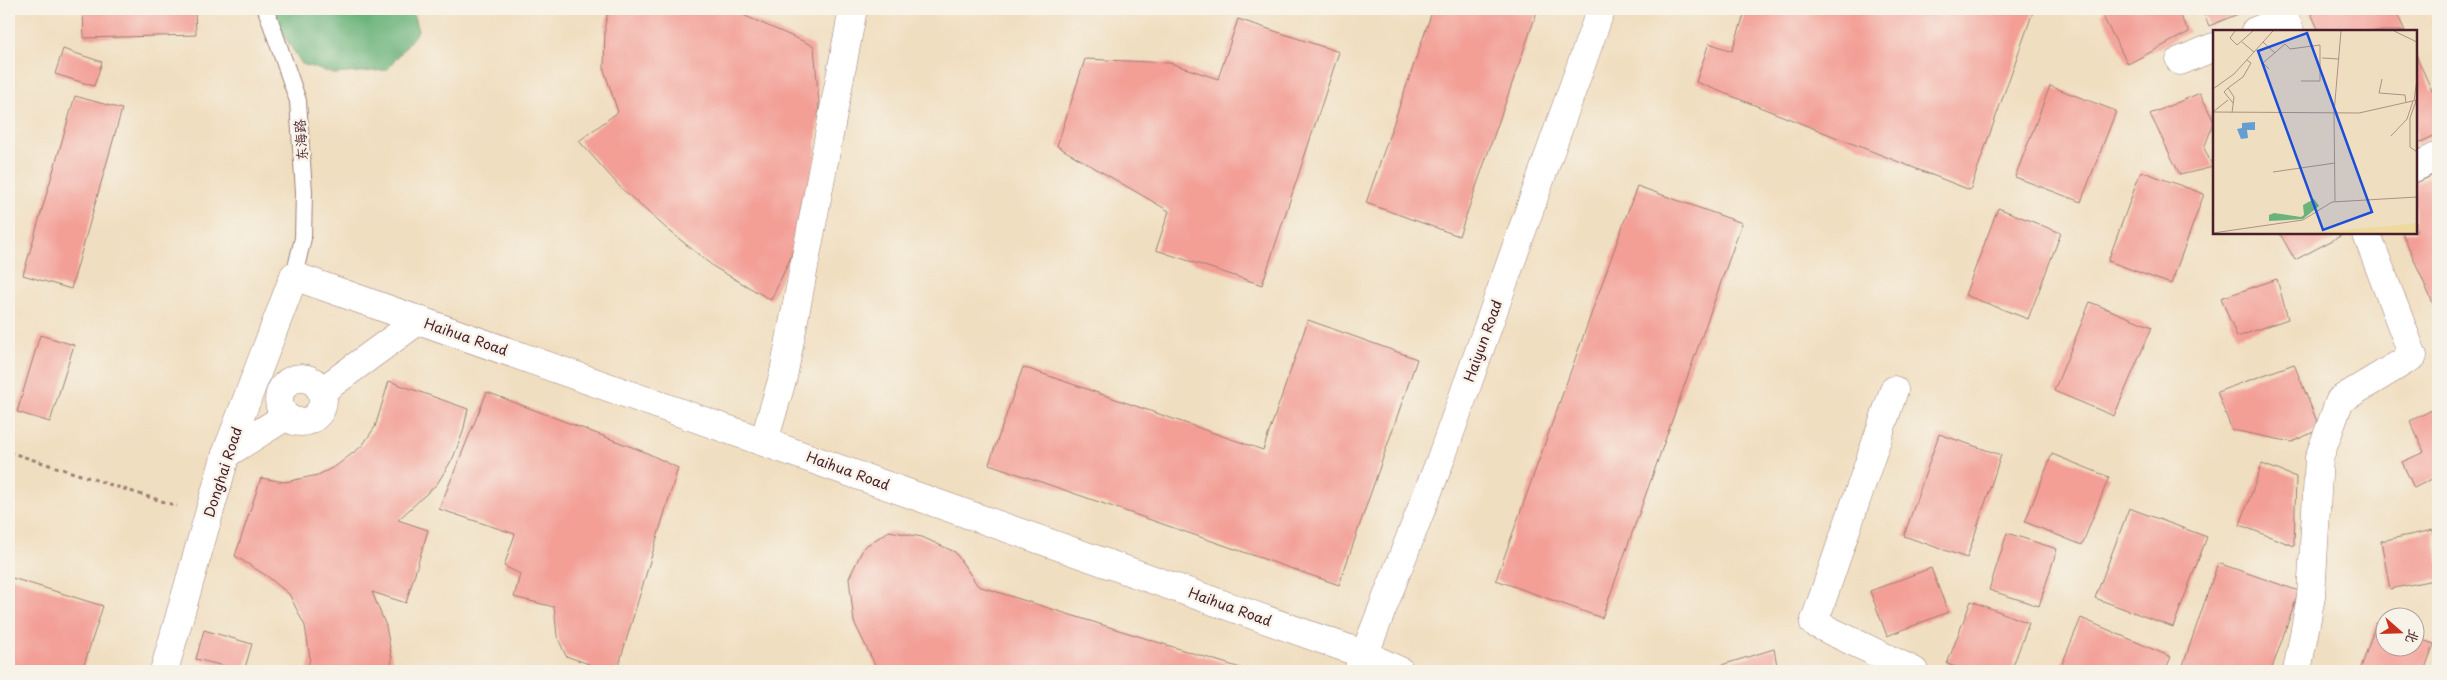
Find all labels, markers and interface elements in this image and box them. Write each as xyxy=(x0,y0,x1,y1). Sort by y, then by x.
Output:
inset map xyxy=(2213,30,2417,234)
street label: 东海路 xyxy=(289,118,312,162)
street label: Haiyun Road xyxy=(1458,297,1507,385)
street label: Haihua Road xyxy=(421,312,511,361)
street label: Donghai Road xyxy=(198,424,247,520)
street label: Haihua Road xyxy=(804,446,893,495)
street label: Haihua Road xyxy=(1186,582,1275,631)
north arrow xyxy=(2374,608,2424,658)
text: 北 xyxy=(2400,626,2425,647)

